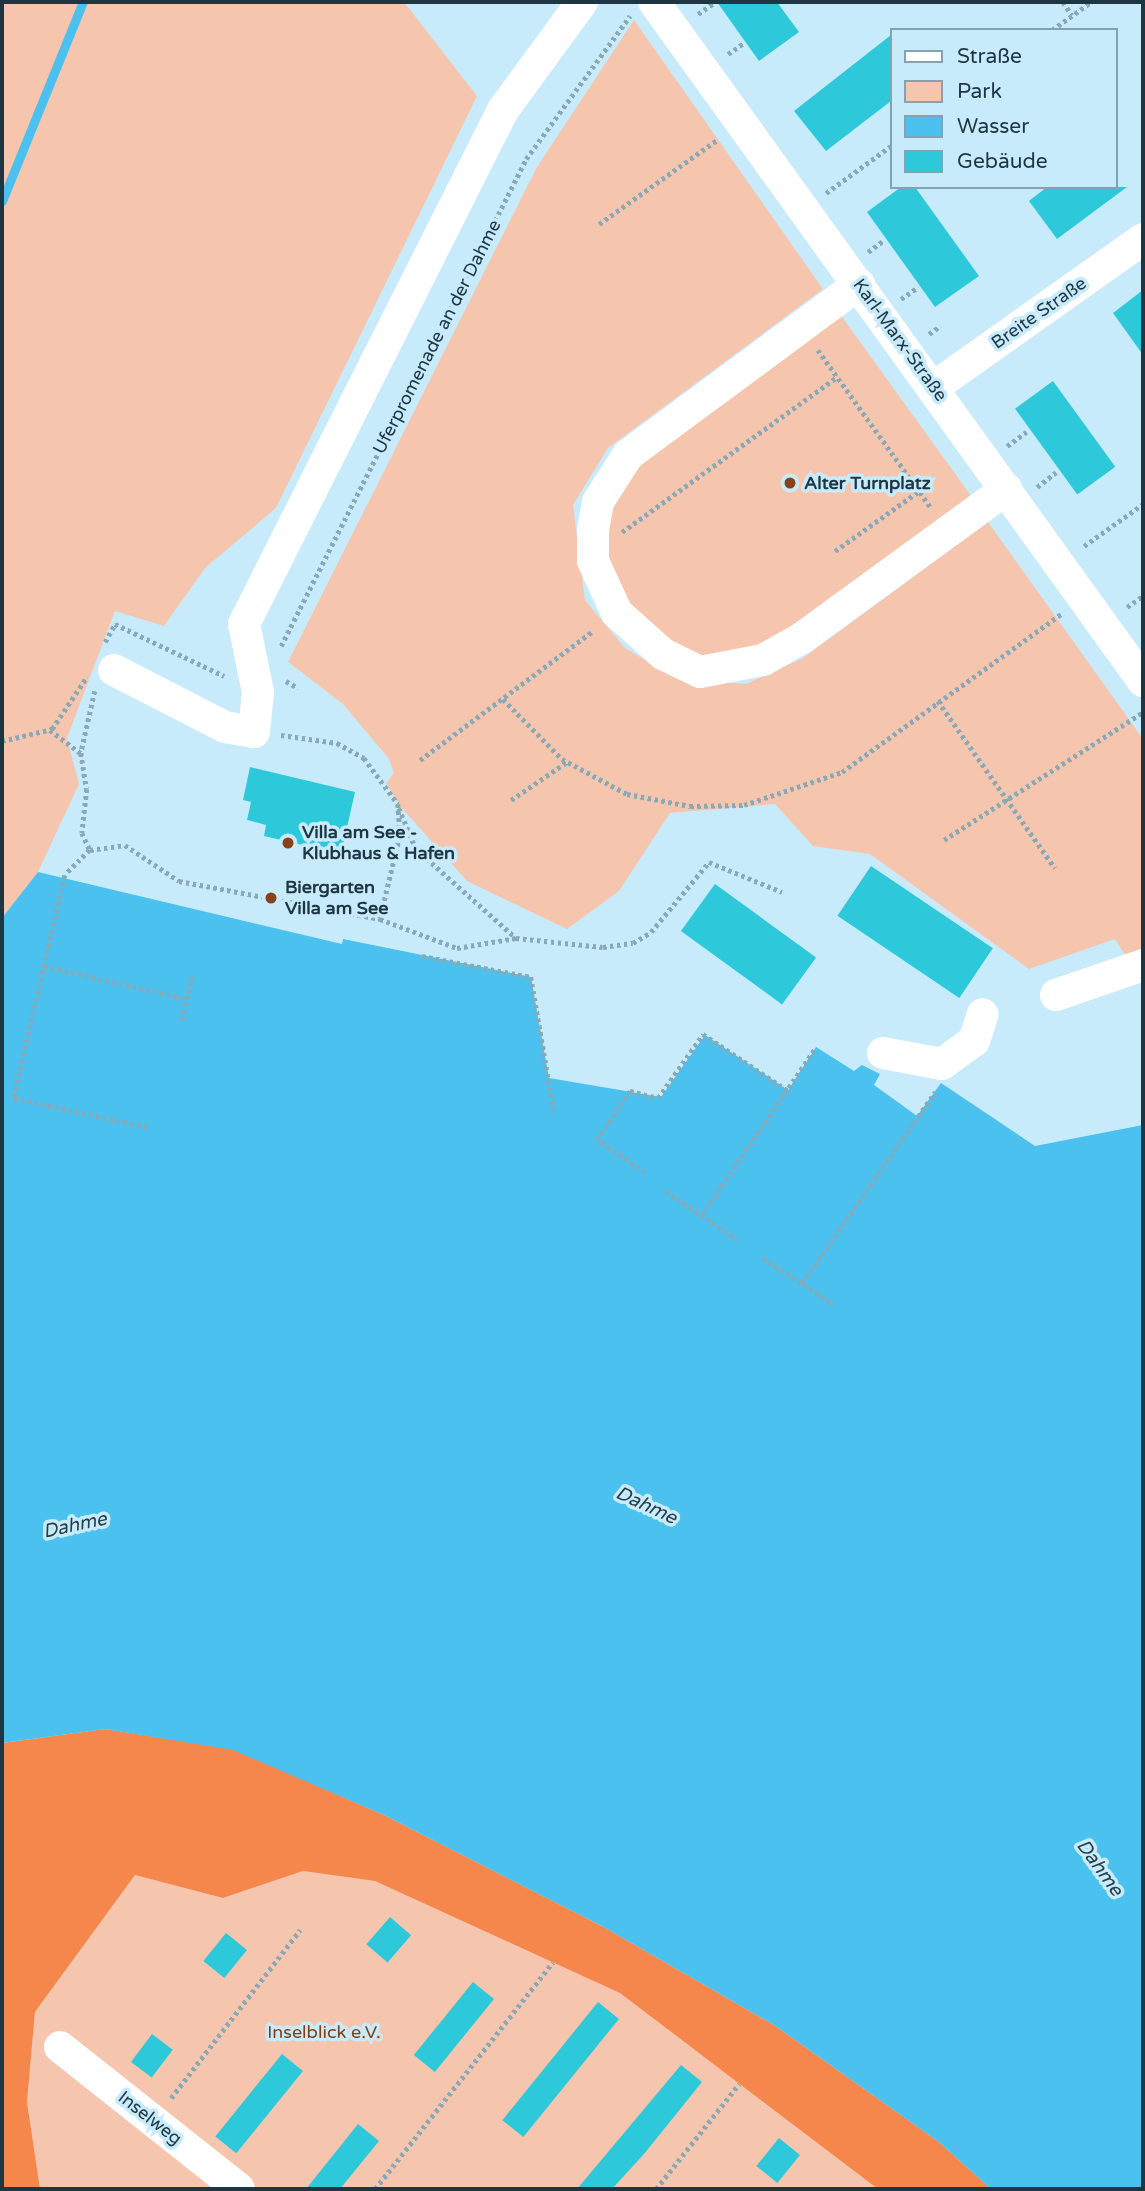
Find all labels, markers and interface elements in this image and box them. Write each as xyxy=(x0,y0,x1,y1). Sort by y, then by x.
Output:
legend xyxy=(890,28,1117,189)
text: Straße xyxy=(957,44,1022,69)
text: Park xyxy=(957,79,1002,104)
text: Wasser xyxy=(957,114,1029,139)
text: Gebäude xyxy=(957,149,1048,174)
street label: Uferpromenade an der Dahme xyxy=(368,216,506,458)
street label: Breite Straße xyxy=(987,272,1091,354)
street label: Karl-Marx-Straße xyxy=(848,274,952,406)
place label: Alter Turnplatz xyxy=(804,472,931,494)
marker: Alter Turnplatz xyxy=(782,475,798,491)
place label: Villa am See - Klubhaus & Hafen xyxy=(302,822,455,864)
marker: Villa am See - Klubhaus & Hafen xyxy=(280,835,296,851)
place label: Biergarten Villa am See xyxy=(285,877,388,920)
marker: Biergarten Villa am See xyxy=(263,890,279,906)
water label: Dahme xyxy=(612,1482,680,1530)
water label: Dahme xyxy=(41,1508,109,1544)
water label: Dahme xyxy=(1071,1835,1127,1901)
park label: Inselblick e.V. xyxy=(267,2021,381,2043)
street label: Inselweg xyxy=(114,2086,186,2150)

